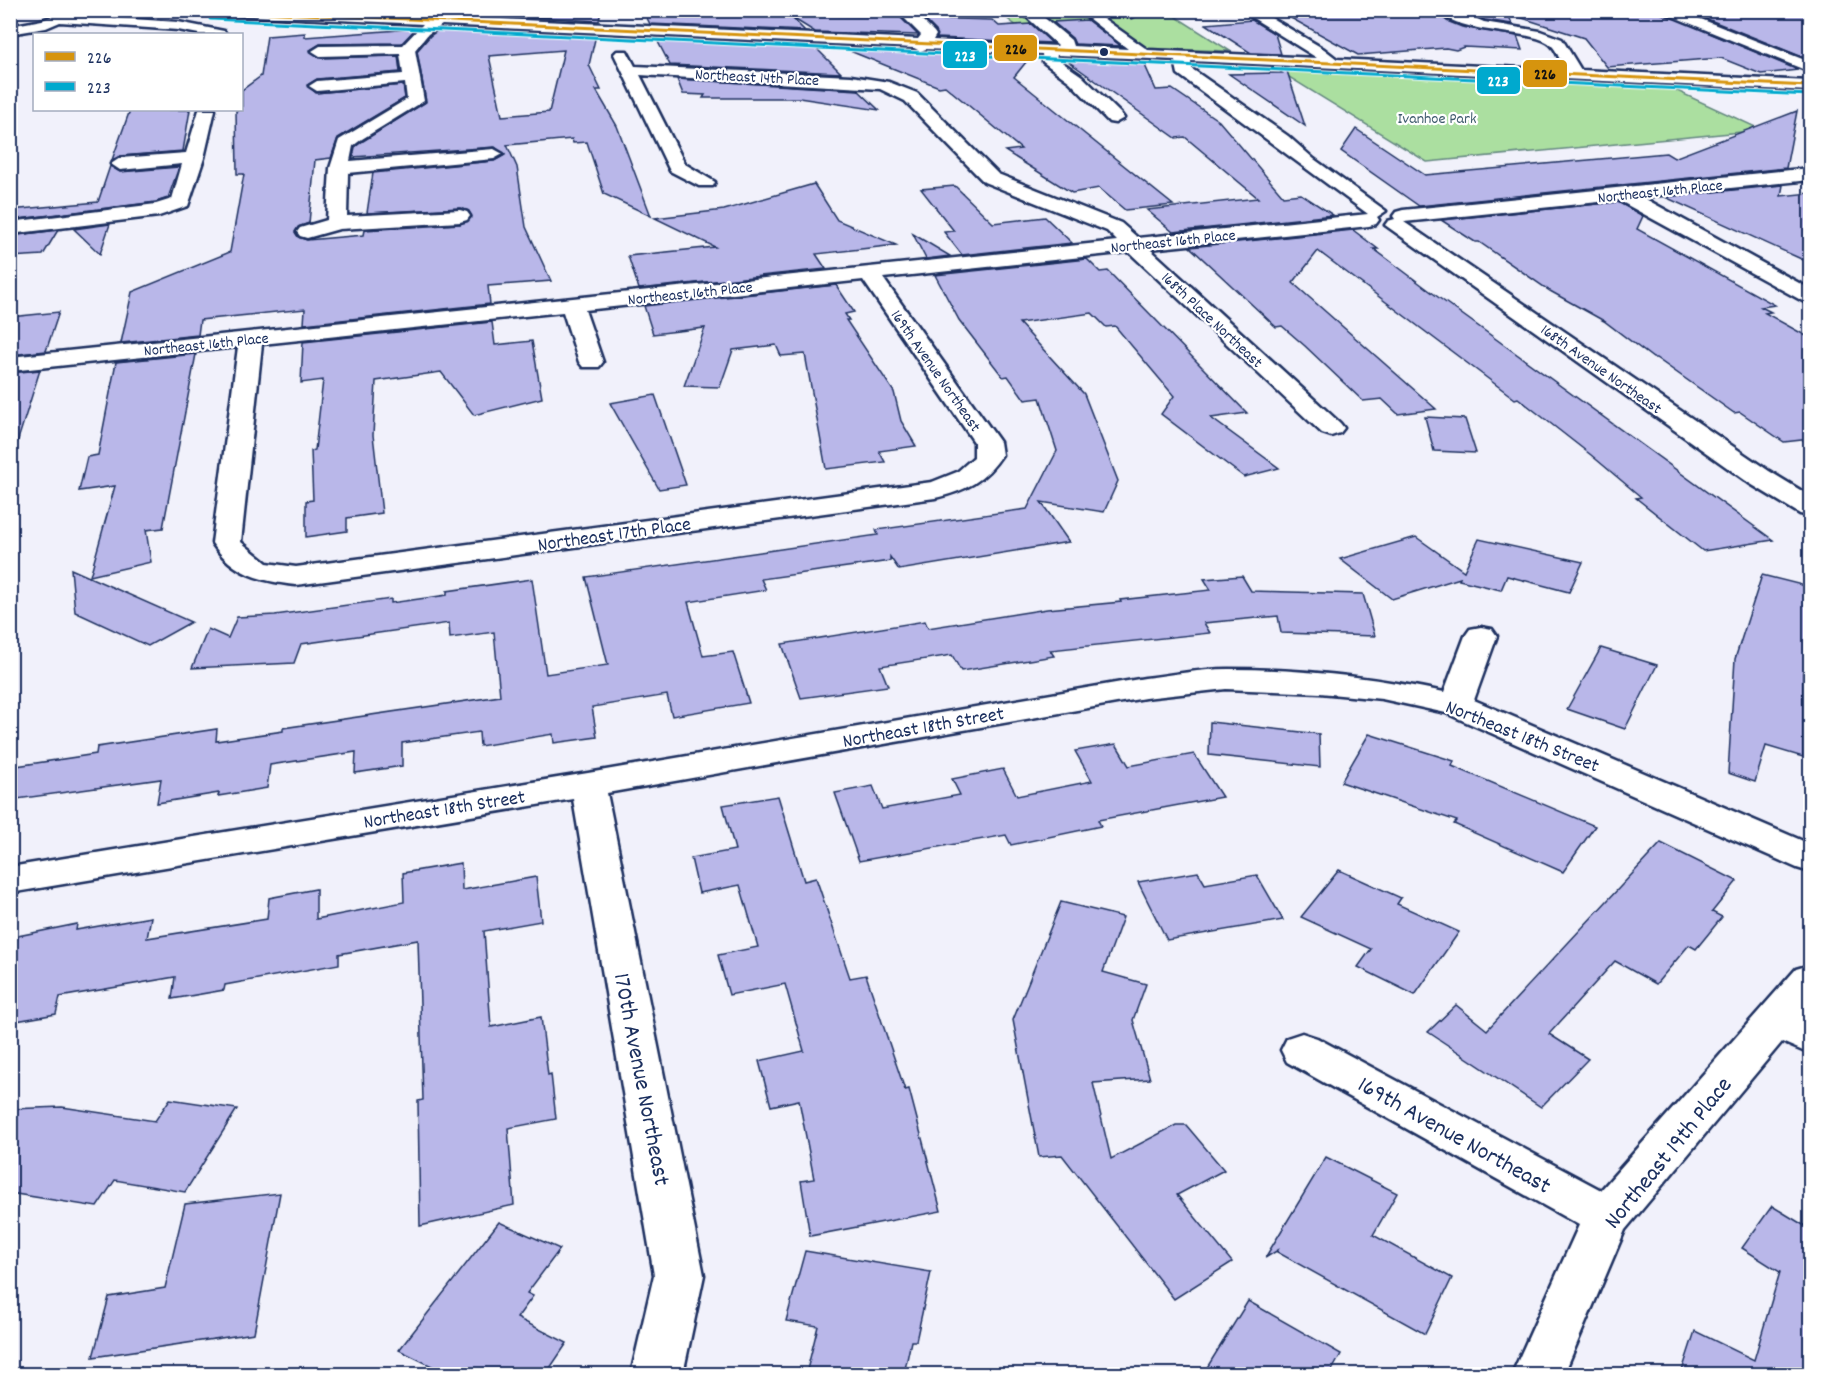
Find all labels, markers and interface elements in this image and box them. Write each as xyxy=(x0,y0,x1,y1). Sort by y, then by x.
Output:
legend xyxy=(33,33,243,111)
line badge: 226 xyxy=(993,34,1038,62)
text: 226 xyxy=(1005,39,1027,62)
line badge: 223 xyxy=(942,40,988,69)
text: 223 xyxy=(954,46,976,69)
unlabelled marker xyxy=(1098,46,1110,58)
text: 226 xyxy=(87,47,112,72)
line badge: 226 xyxy=(1522,59,1568,88)
street label: Northeast 14th Place xyxy=(694,64,819,93)
text: 226 xyxy=(1534,64,1556,87)
line badge: 223 xyxy=(1476,66,1521,95)
text: 223 xyxy=(1487,71,1509,94)
text: 223 xyxy=(87,77,111,102)
park label: Ivanhoe Park xyxy=(1398,108,1476,131)
street label: Northeast 16th Place xyxy=(1597,174,1724,210)
street label: Northeast 16th Place xyxy=(1110,224,1237,260)
street label: 168th Place Northeast xyxy=(1155,267,1267,374)
street label: Northeast 16th Place xyxy=(627,276,754,312)
street label: 169th Avenue Northeast xyxy=(884,306,986,437)
street label: 168th Avenue Northeast xyxy=(1535,319,1666,421)
street label: Northeast 16th Place xyxy=(143,327,270,363)
street label: Northeast 17th Place xyxy=(536,511,693,561)
street label: Northeast 18th Street xyxy=(1441,694,1603,781)
street label: Northeast 18th Street xyxy=(841,701,1006,757)
street label: Northeast 18th Street xyxy=(362,784,527,838)
street label: 170th Avenue Northeast xyxy=(603,970,677,1189)
street label: 169th Avenue Northeast xyxy=(1351,1069,1557,1204)
street label: Northeast 19th Place xyxy=(1597,1070,1741,1237)

